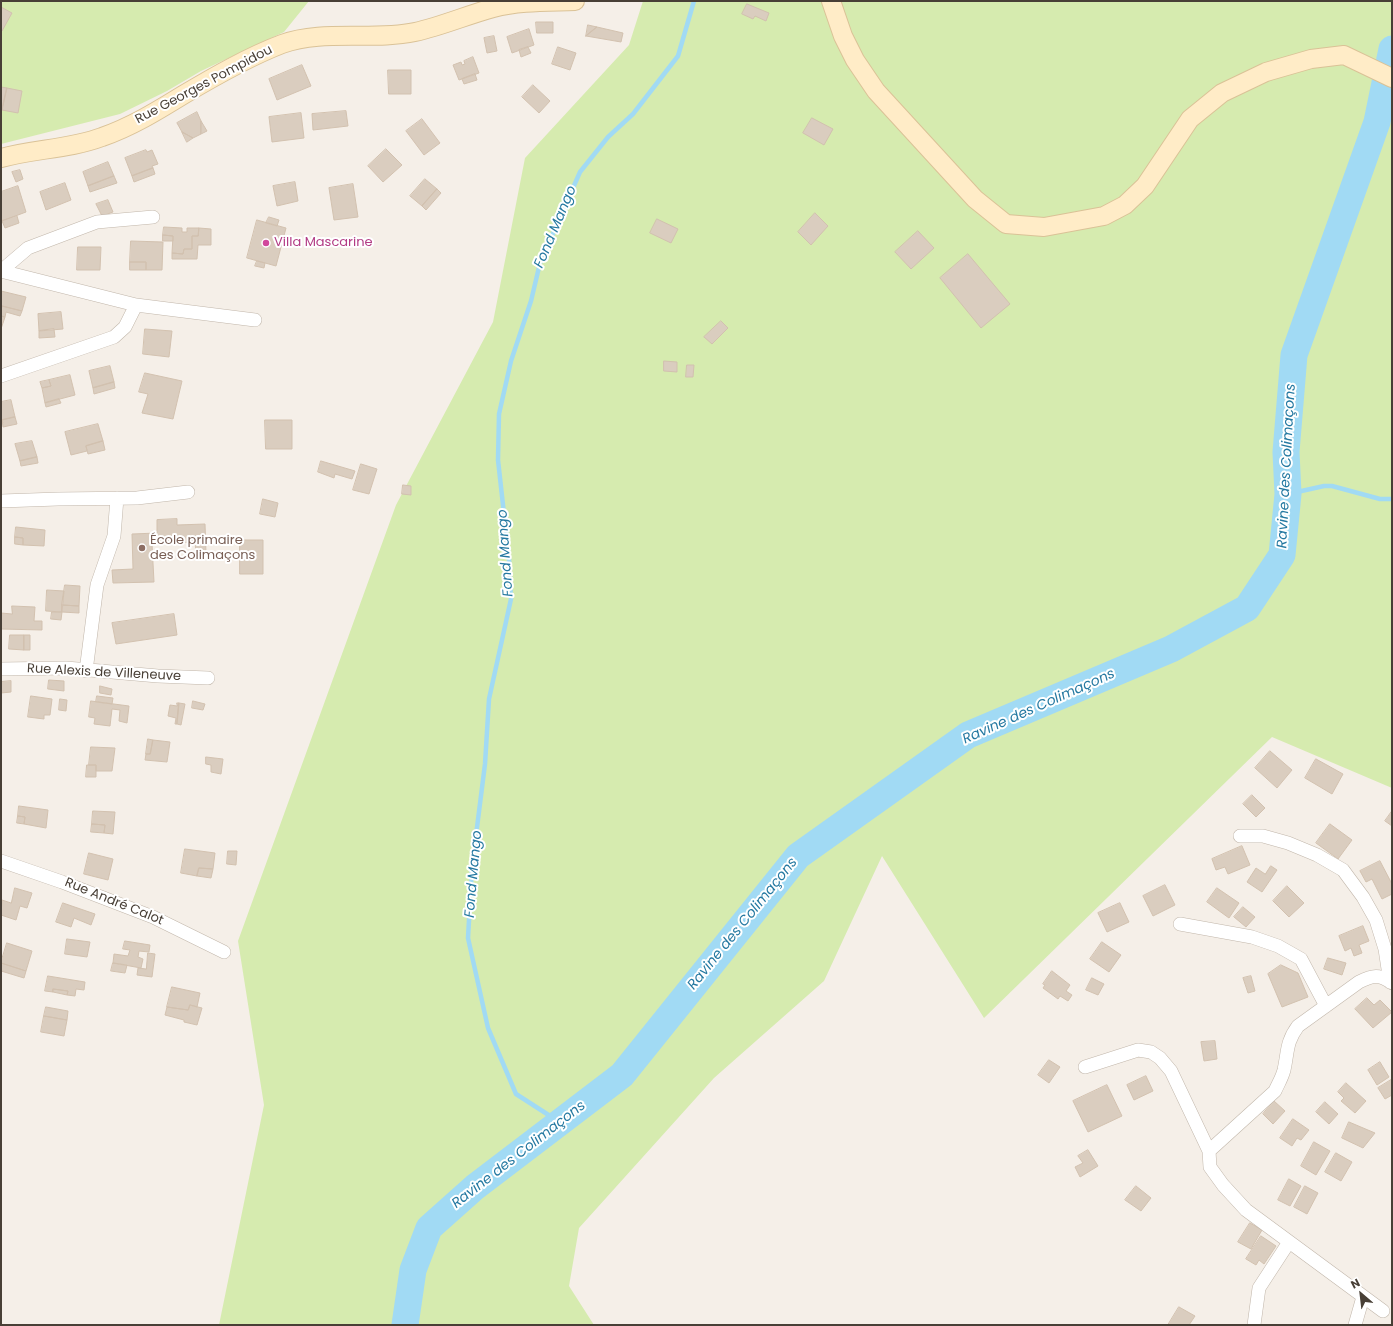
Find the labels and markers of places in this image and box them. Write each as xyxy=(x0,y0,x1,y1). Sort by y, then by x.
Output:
place label: Villa Mascarine xyxy=(274,235,373,251)
marker: Villa Mascarine xyxy=(261,238,271,248)
place label: École primaire des Colimaçons xyxy=(150,533,255,564)
marker: École primaire des Colimaçons xyxy=(137,543,147,553)

